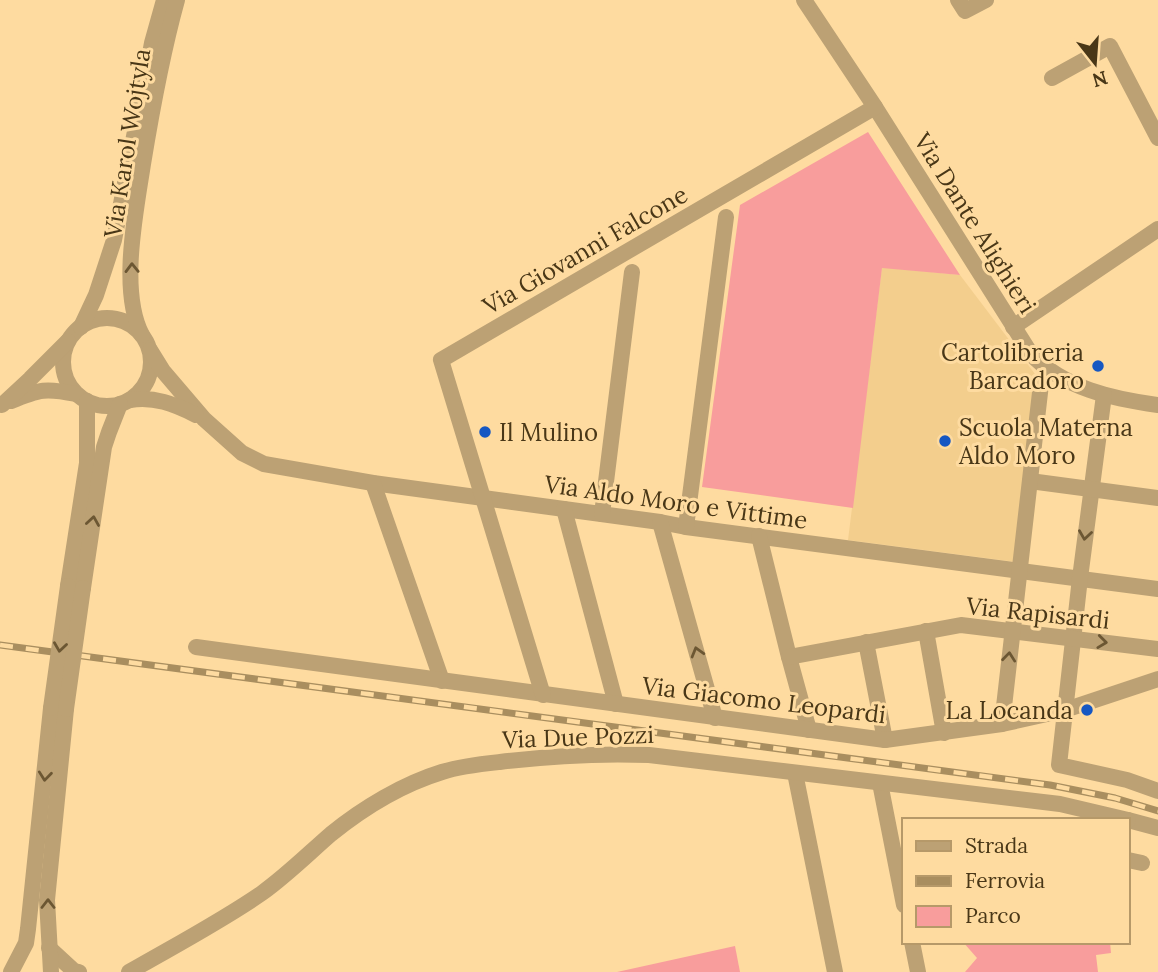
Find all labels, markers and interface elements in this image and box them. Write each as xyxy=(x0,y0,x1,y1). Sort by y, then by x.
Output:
north arrow xyxy=(1060,28,1130,98)
street label: Via Karol Wojtyla xyxy=(97,46,157,241)
text: N xyxy=(1089,66,1111,93)
street label: Via Dante Alighieri xyxy=(906,126,1043,319)
street label: Via Giovanni Falcone xyxy=(476,179,693,322)
one-way arrow xyxy=(124,262,139,273)
place label: Cartolibreria Barcadoro xyxy=(941,337,1084,396)
marker: Cartolibreria Barcadoro xyxy=(1090,358,1106,374)
place label: Scuola Materna Aldo Moro xyxy=(958,412,1133,471)
place label: Il Mulino xyxy=(499,417,598,448)
marker: Il Mulino xyxy=(477,424,493,440)
marker: Scuola Materna Aldo Moro xyxy=(937,433,953,449)
street label: Via Aldo Moro e Vittime xyxy=(542,468,810,536)
one-way arrow xyxy=(85,515,100,527)
one-way arrow xyxy=(1078,529,1093,541)
street label: Via Rapisardi xyxy=(964,590,1111,636)
one-way arrow xyxy=(1096,635,1108,650)
one-way arrow xyxy=(52,641,67,653)
one-way arrow xyxy=(690,646,705,658)
one-way arrow xyxy=(1002,651,1017,662)
street label: Via Giacomo Leopardi xyxy=(639,670,888,730)
place label: La Locanda xyxy=(946,695,1073,726)
marker: La Locanda xyxy=(1079,702,1095,718)
street label: Via Due Pozzi xyxy=(501,719,654,755)
one-way arrow xyxy=(37,770,52,781)
legend xyxy=(902,818,1130,944)
text: Strada xyxy=(965,832,1028,859)
text: Ferrovia xyxy=(965,867,1045,894)
one-way arrow xyxy=(40,898,56,909)
text: Parco xyxy=(965,902,1021,929)

